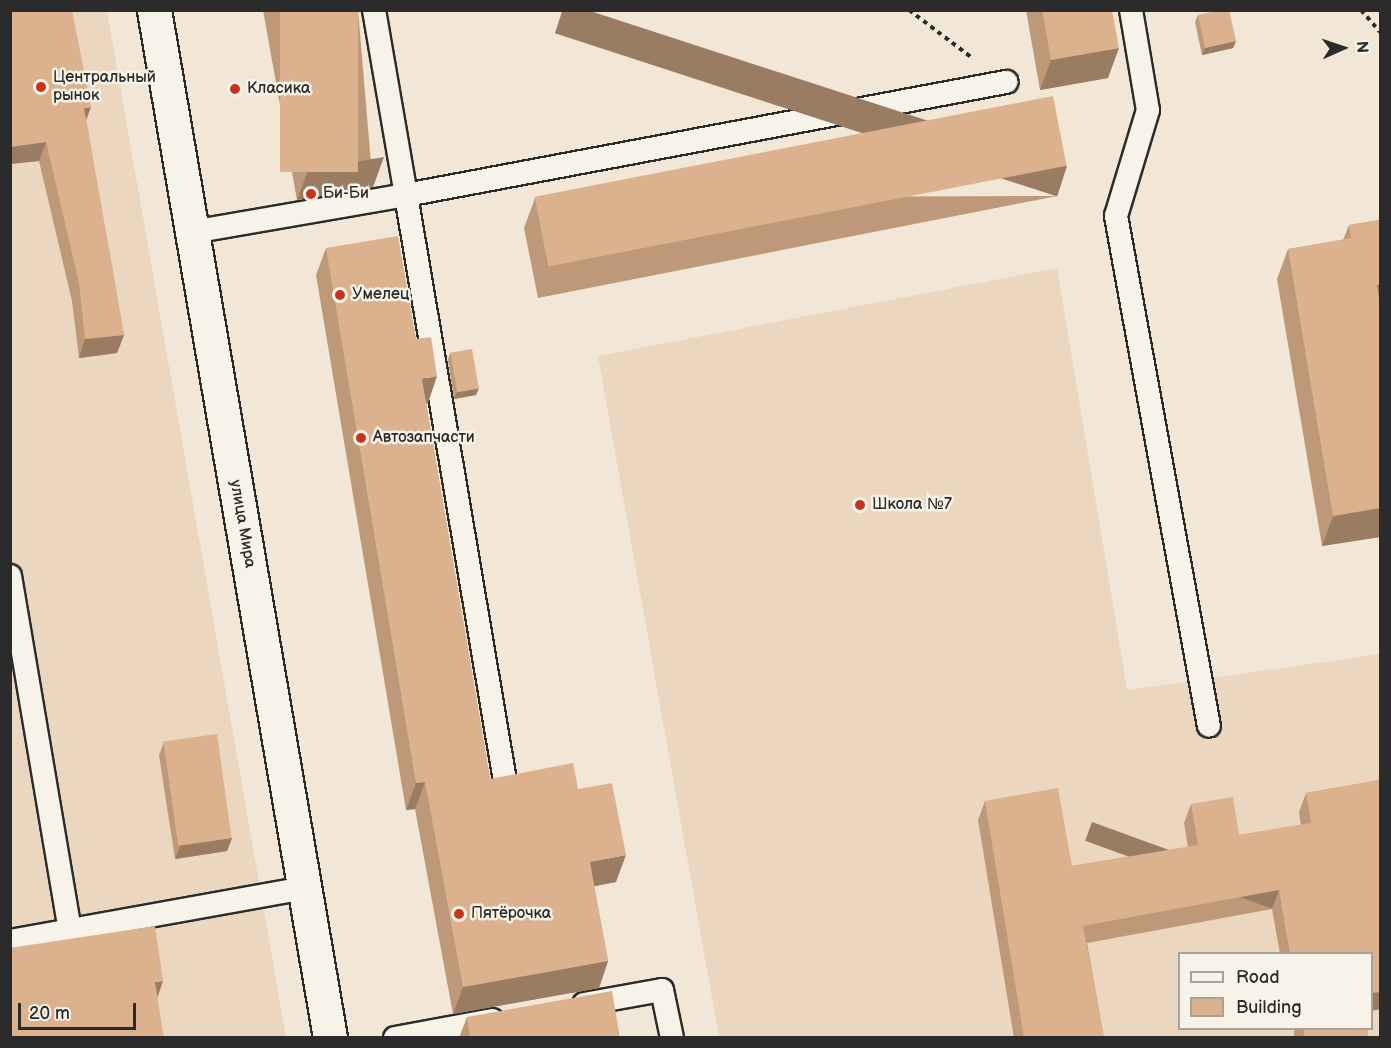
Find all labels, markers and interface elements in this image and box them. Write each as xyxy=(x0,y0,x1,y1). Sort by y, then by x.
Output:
north arrow xyxy=(1313,18,1373,78)
text: N xyxy=(1352,41,1371,54)
place label: Центральный рынок xyxy=(53,68,156,106)
place label: Класика xyxy=(247,79,310,99)
marker: Центральный рынок xyxy=(34,80,48,94)
marker: Класика xyxy=(228,82,242,96)
place label: Би-Би xyxy=(323,184,369,204)
marker: Би-Би xyxy=(304,187,318,201)
place label: Умелец xyxy=(352,285,409,305)
marker: Умелец xyxy=(333,288,347,302)
place label: Автозапчасти xyxy=(373,428,475,448)
marker: Автозапчасти xyxy=(354,431,368,445)
street label: улица Мира xyxy=(225,478,259,570)
place label: Школа №7 xyxy=(872,495,952,515)
marker: Школа №7 xyxy=(853,498,867,512)
place label: Пятёрочка xyxy=(471,904,551,924)
marker: Пятёрочка xyxy=(452,907,466,921)
legend xyxy=(1178,952,1373,1030)
text: Road xyxy=(1236,967,1280,988)
scale bar xyxy=(21,991,140,1029)
text: Building xyxy=(1236,997,1302,1018)
text: 20 m xyxy=(29,1003,70,1024)

